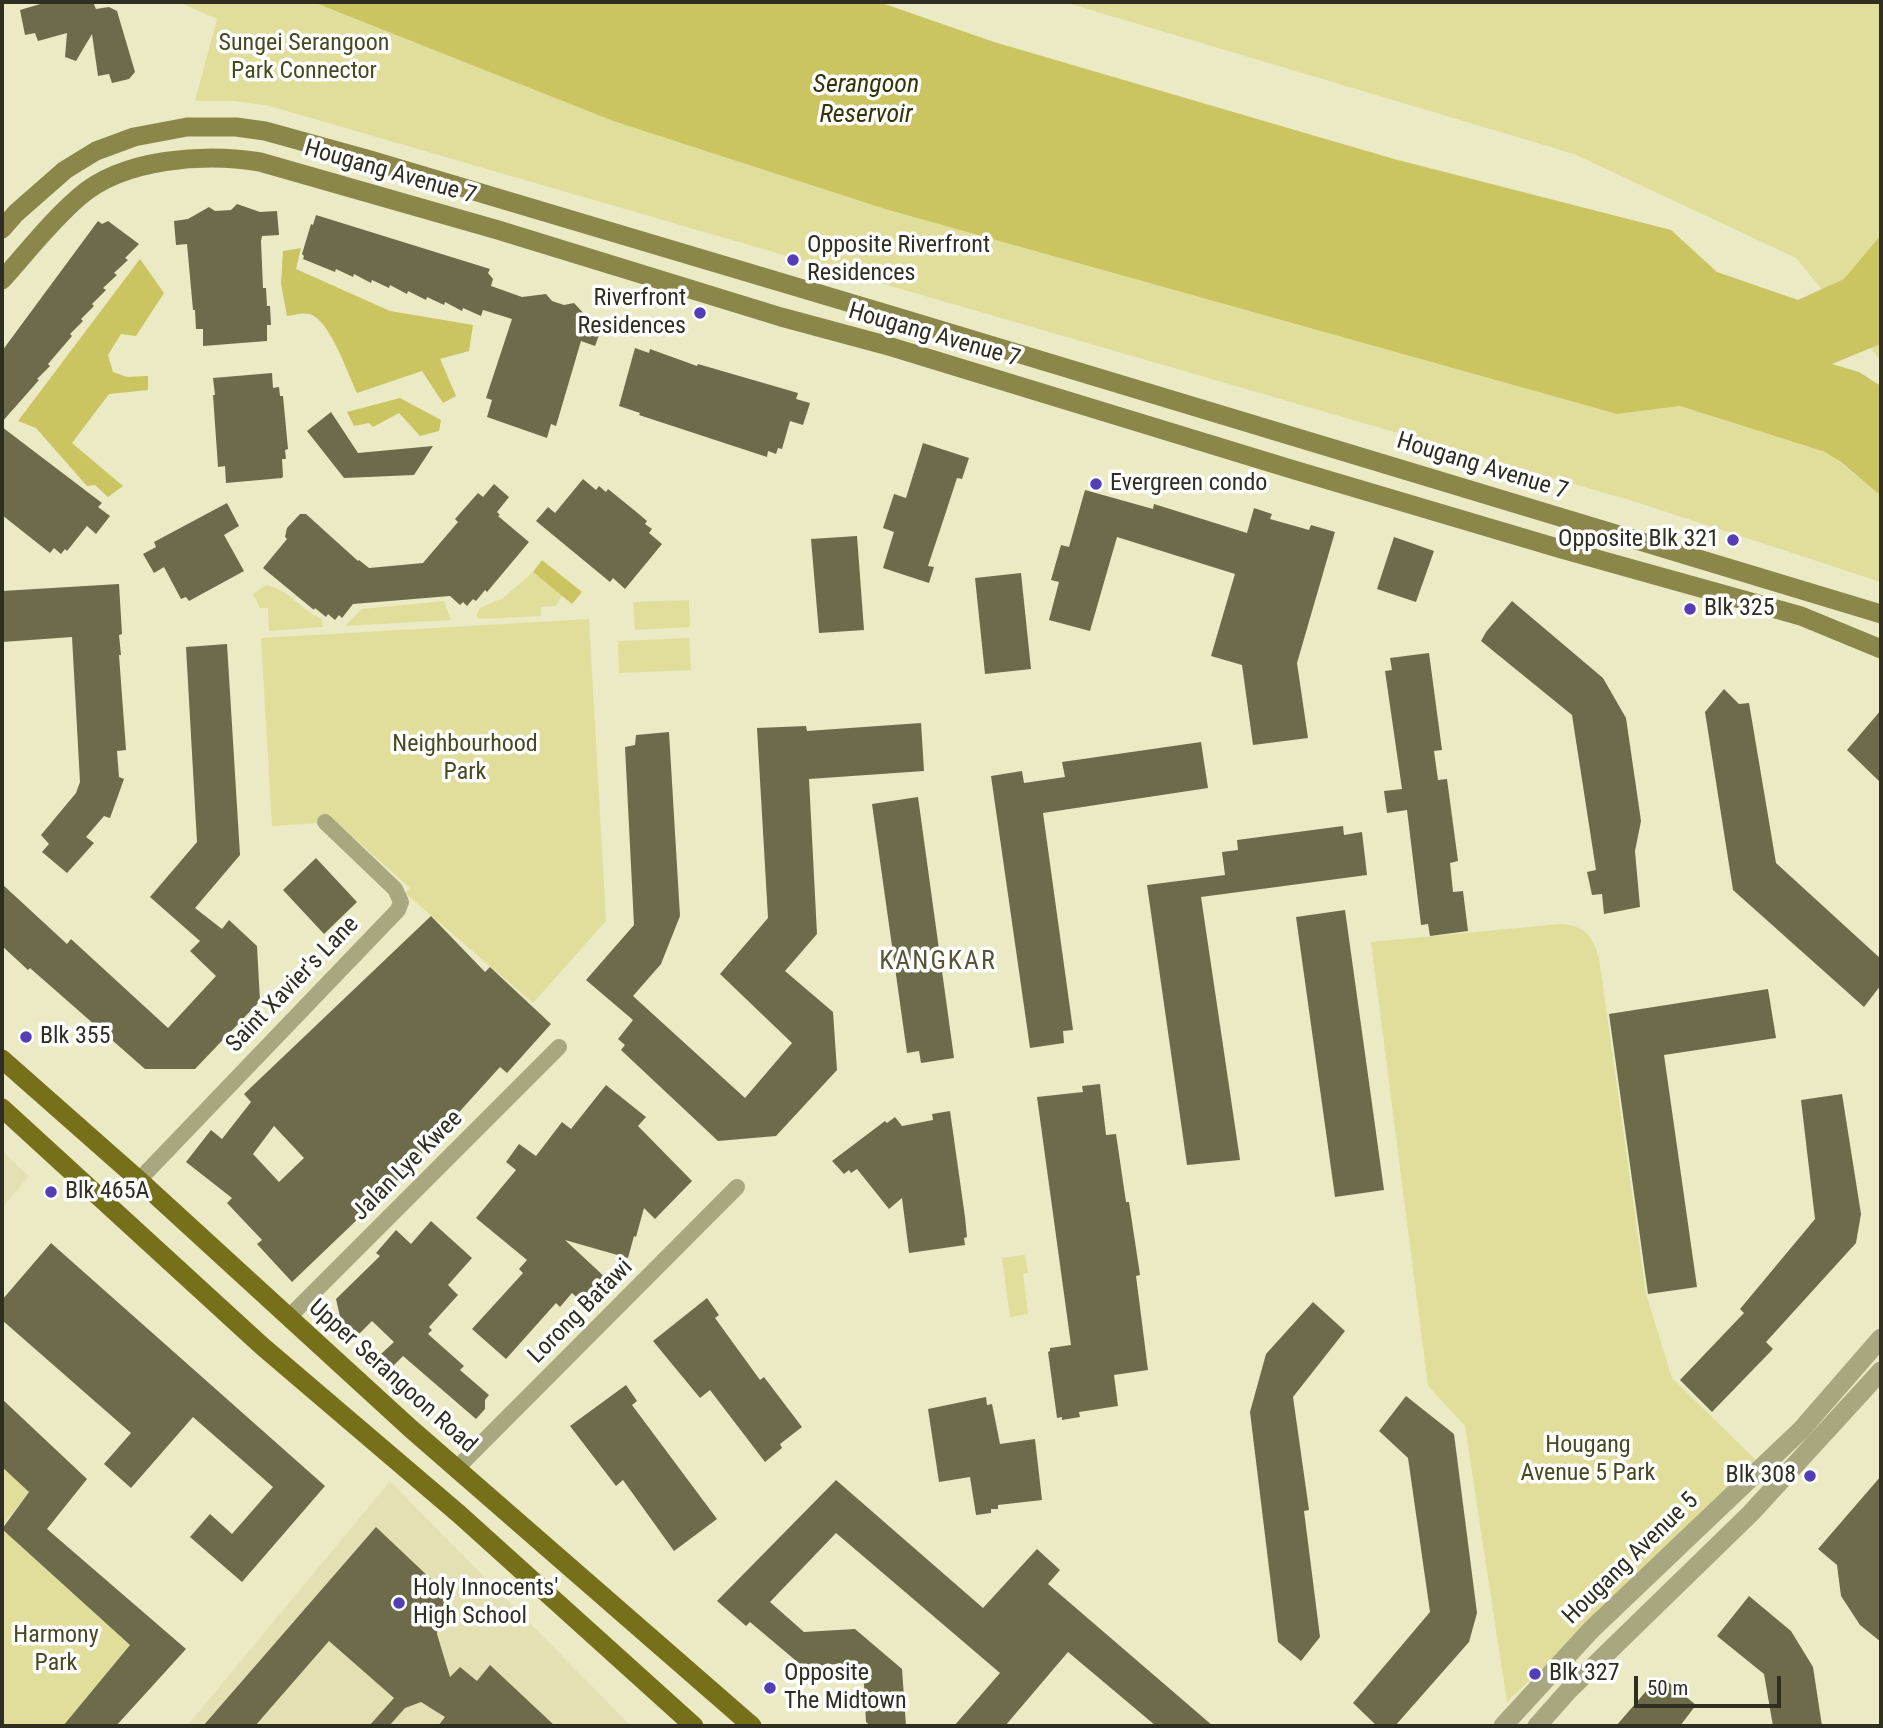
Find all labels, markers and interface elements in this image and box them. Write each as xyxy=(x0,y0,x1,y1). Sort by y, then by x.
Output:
park label: Sungei Serangoon Park Connector xyxy=(219,30,389,86)
water label: Serangoon Reservoir xyxy=(813,69,919,130)
street label: Hougang Avenue 7 xyxy=(301,135,479,211)
place label: Opposite Riverfront Residences xyxy=(807,232,990,288)
marker: Opposite Riverfront Residences xyxy=(785,252,801,268)
place label: Riverfront Residences xyxy=(577,285,686,341)
street label: Hougang Avenue 7 xyxy=(845,298,1023,374)
marker: Riverfront Residences xyxy=(692,305,708,321)
street label: Hougang Avenue 7 xyxy=(1393,427,1571,507)
place label: Evergreen condo xyxy=(1110,470,1267,498)
marker: Evergreen condo xyxy=(1088,476,1104,492)
place label: Opposite Blk 321 xyxy=(1558,526,1719,554)
marker: Opposite Blk 321 xyxy=(1725,532,1741,548)
place label: Blk 325 xyxy=(1704,595,1774,623)
marker: Blk 325 xyxy=(1682,601,1698,617)
park label: Neighbourhood Park xyxy=(392,731,538,787)
street label: Saint Xavier's Lane xyxy=(221,911,365,1059)
district label: KANGKAR xyxy=(880,946,996,978)
place label: Blk 355 xyxy=(40,1023,110,1051)
marker: Blk 355 xyxy=(18,1029,34,1045)
street label: Jalan Lye Kwee xyxy=(347,1105,469,1227)
place label: Blk 465A xyxy=(65,1178,149,1206)
marker: Blk 465A xyxy=(43,1184,59,1200)
street label: Lorong Batawi xyxy=(523,1254,639,1370)
street label: Upper Serangoon Road xyxy=(302,1294,482,1460)
park label: Hougang Avenue 5 Park xyxy=(1521,1432,1655,1488)
place label: Blk 308 xyxy=(1726,1462,1796,1490)
marker: Blk 308 xyxy=(1802,1468,1818,1484)
street label: Hougang Avenue 5 xyxy=(1557,1487,1705,1631)
place label: Holy Innocents' High School xyxy=(413,1575,558,1631)
marker: Holy Innocents' High School xyxy=(391,1595,407,1611)
park label: Harmony Park xyxy=(13,1622,99,1678)
place label: Opposite The Midtown xyxy=(784,1660,907,1716)
place label: Blk 327 xyxy=(1549,1660,1619,1688)
scale bar xyxy=(1638,1662,1785,1706)
marker: Blk 327 xyxy=(1527,1666,1543,1682)
text: 50 m xyxy=(1647,1676,1688,1700)
marker: Opposite The Midtown xyxy=(762,1680,778,1696)

